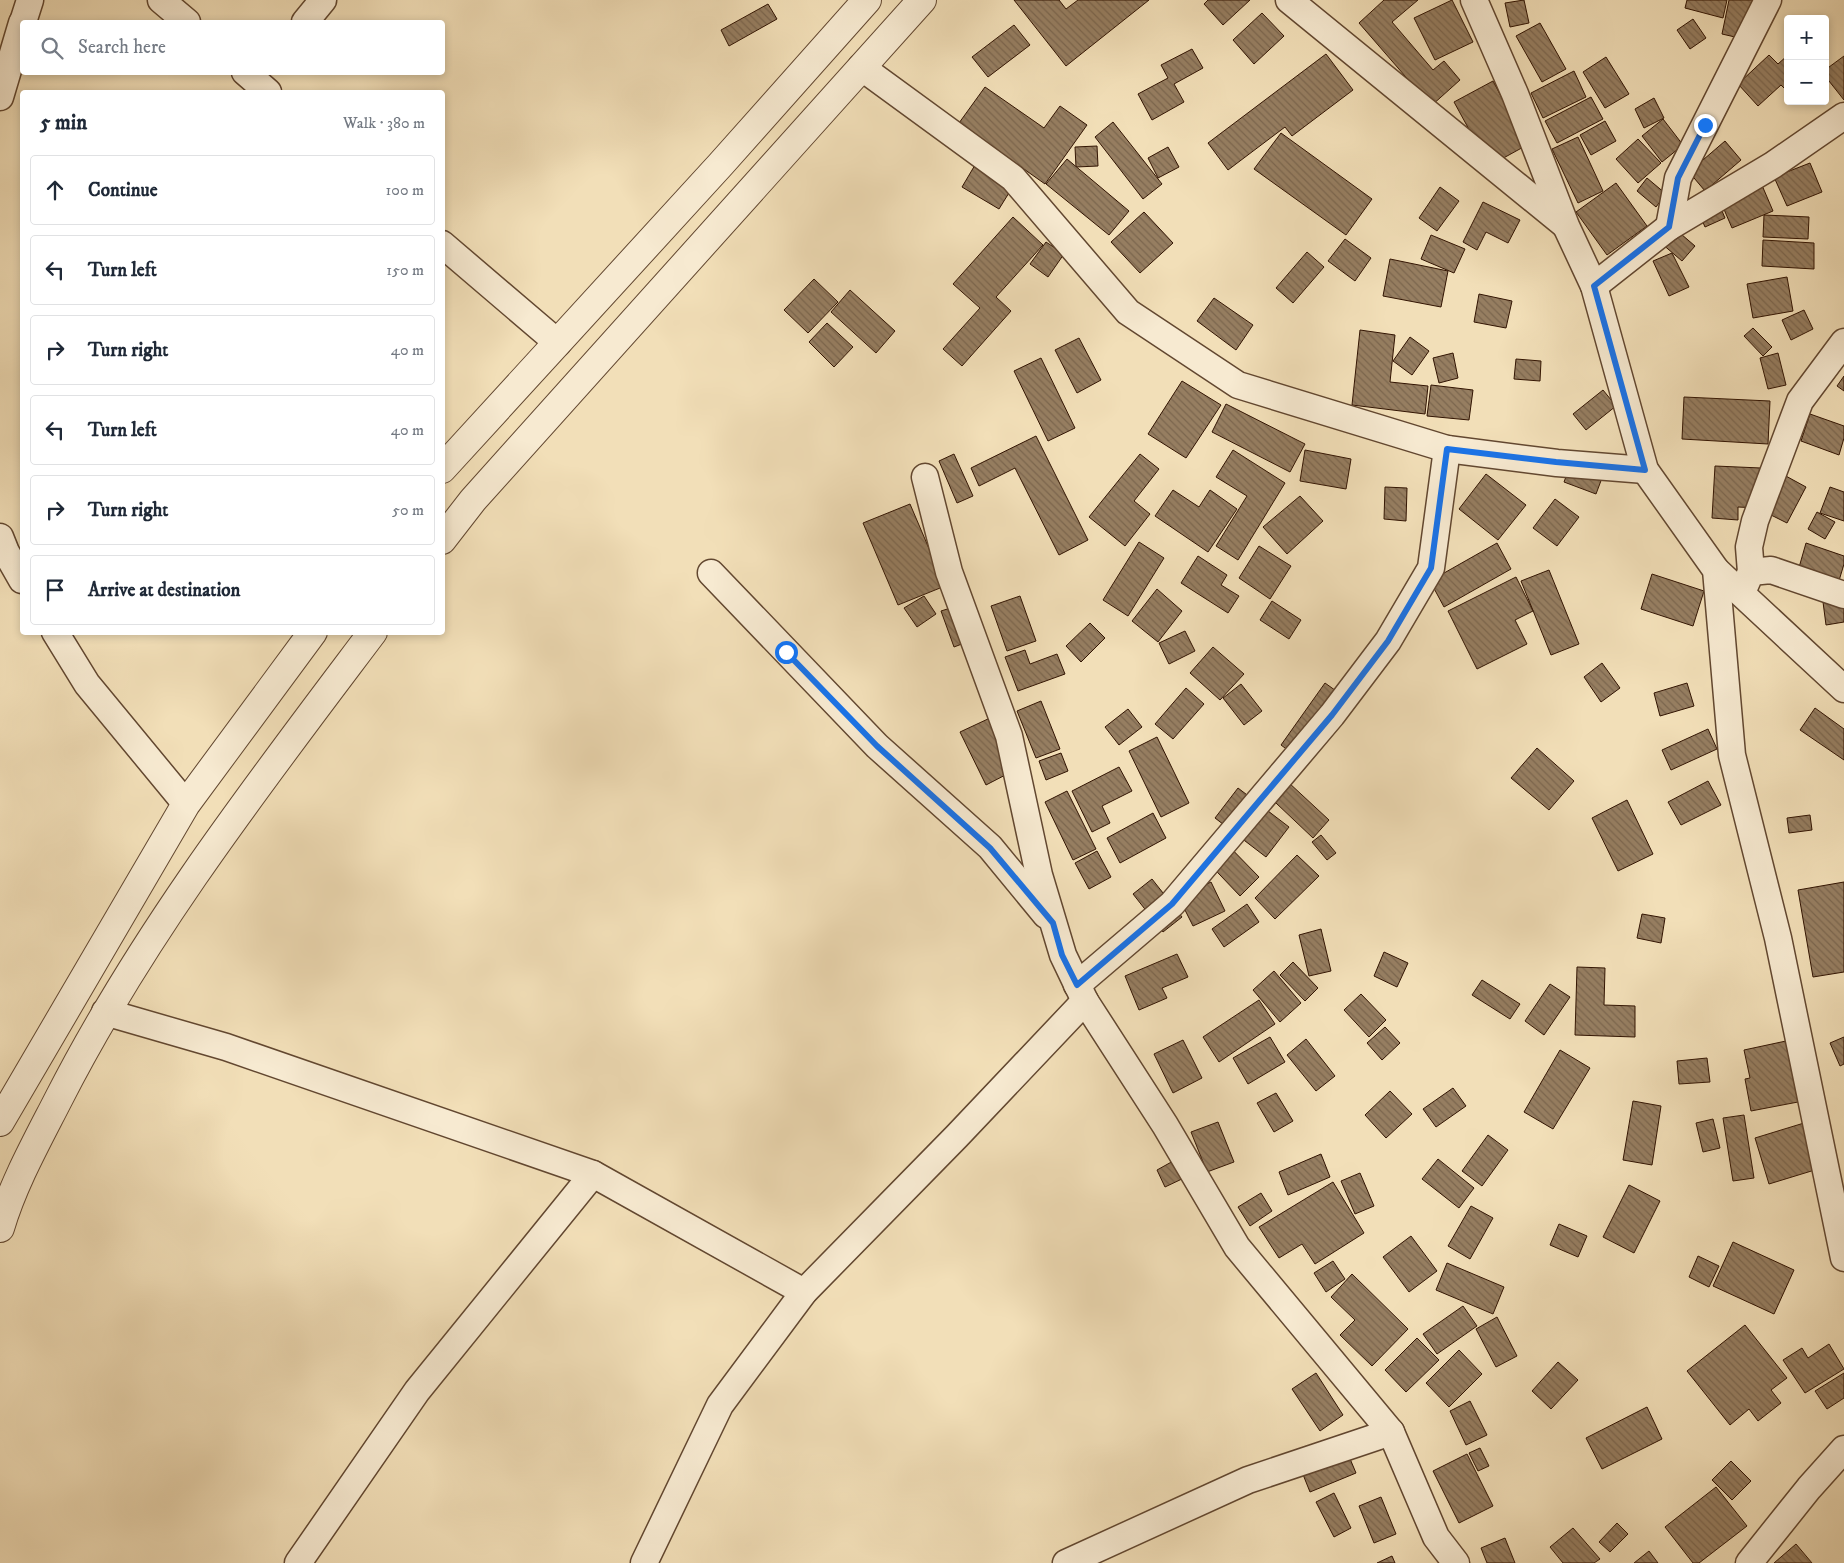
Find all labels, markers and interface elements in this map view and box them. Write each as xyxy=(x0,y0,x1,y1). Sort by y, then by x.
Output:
map controls xyxy=(1784,15,1829,105)
button: + xyxy=(1784,15,1829,60)
search box xyxy=(20,20,445,75)
icon: search xyxy=(38,34,66,62)
text: Search here xyxy=(78,36,166,59)
button: − xyxy=(1784,60,1829,105)
text: 5 min xyxy=(40,110,87,136)
text: Walk · 380 m xyxy=(343,113,425,133)
route end xyxy=(1694,114,1717,137)
icon: ahead xyxy=(41,176,69,204)
text: Continue xyxy=(88,179,158,202)
text: 100 m xyxy=(386,180,424,200)
icon: left xyxy=(41,256,69,284)
text: Turn left xyxy=(88,259,157,282)
text: 150 m xyxy=(386,260,424,280)
icon: right xyxy=(41,336,69,364)
text: Turn right xyxy=(88,339,168,362)
text: 40 m xyxy=(391,340,424,360)
icon: left xyxy=(41,416,69,444)
text: Turn left xyxy=(88,419,157,442)
text: 40 m xyxy=(391,420,424,440)
icon: right xyxy=(41,496,69,524)
text: Turn right xyxy=(88,499,168,522)
text: 50 m xyxy=(392,500,424,520)
icon: arrive xyxy=(41,576,69,604)
text: Arrive at destination xyxy=(88,579,240,602)
route start xyxy=(775,641,798,664)

